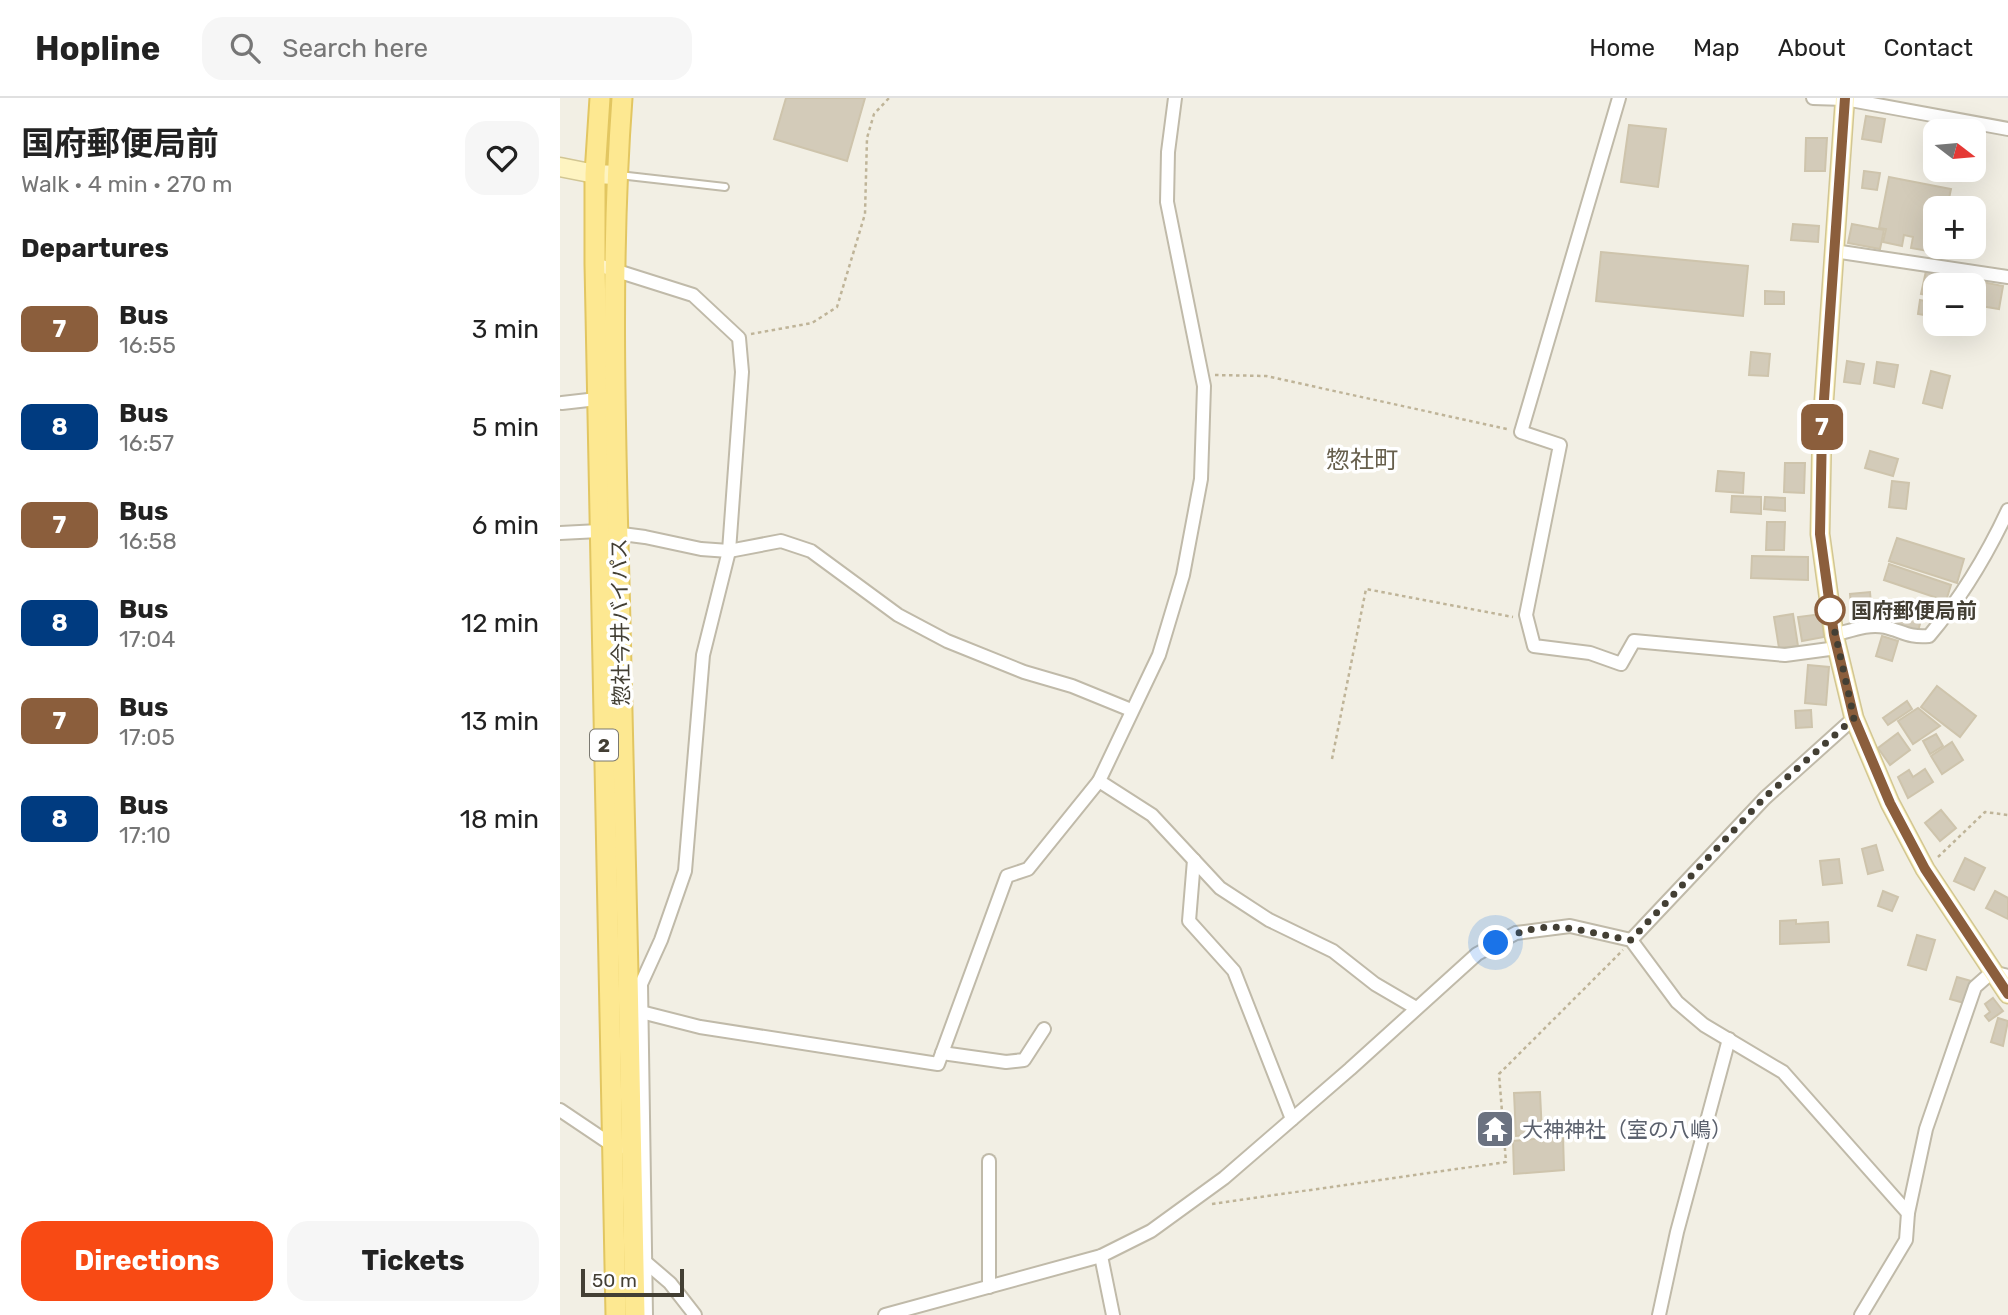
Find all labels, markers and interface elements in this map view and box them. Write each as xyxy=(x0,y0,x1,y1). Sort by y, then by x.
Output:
search box xyxy=(202,17,692,80)
text: Hopline xyxy=(35,29,160,68)
icon: search xyxy=(226,29,264,67)
text: Search here xyxy=(282,33,428,64)
text: Home xyxy=(1589,34,1655,62)
text: Map xyxy=(1693,34,1740,62)
text: About xyxy=(1778,34,1846,62)
text: Contact xyxy=(1884,34,1973,62)
north arrow xyxy=(1923,119,1986,182)
map controls xyxy=(1923,119,1986,336)
button: heart xyxy=(465,121,539,195)
text: 国府郵便局前 xyxy=(21,124,219,163)
text: Walk · 4 min · 270 m xyxy=(21,170,232,198)
button: + xyxy=(1923,196,1986,259)
text: Departures xyxy=(21,233,169,264)
button: − xyxy=(1923,273,1986,336)
text: Bus xyxy=(119,300,168,331)
text: 3 min xyxy=(472,314,539,345)
text: 7 xyxy=(53,315,66,343)
text: 16:55 xyxy=(119,331,176,359)
text: Bus xyxy=(119,398,168,429)
line badge: 7 xyxy=(1799,404,1845,450)
text: 5 min xyxy=(472,412,539,443)
text: 8 xyxy=(51,413,68,441)
text: 7 xyxy=(1815,413,1829,441)
text: 16:57 xyxy=(119,429,174,457)
district label: 惣社町 xyxy=(1326,446,1398,474)
text: Bus xyxy=(119,496,168,527)
text: 6 min xyxy=(472,510,539,541)
text: 7 xyxy=(53,511,66,539)
text: 16:58 xyxy=(119,527,177,555)
street label: 惣社今井バイパス xyxy=(606,538,634,706)
text: Bus xyxy=(119,594,168,625)
marker: 国府郵便局前 xyxy=(1815,595,1845,625)
place label: 国府郵便局前 xyxy=(1851,598,1977,623)
text: 12 min xyxy=(461,608,539,639)
text: 8 xyxy=(51,609,68,637)
text: 17:04 xyxy=(119,625,175,653)
text: Bus xyxy=(119,692,168,723)
text: 13 min xyxy=(461,706,539,737)
text: 7 xyxy=(53,707,66,735)
text: 17:05 xyxy=(119,723,175,751)
road number: 2 xyxy=(590,730,618,760)
text: Bus xyxy=(119,790,168,821)
text: 18 min xyxy=(460,804,539,835)
text: 8 xyxy=(51,805,68,833)
text: 17:10 xyxy=(119,821,171,849)
your location xyxy=(1478,925,1513,960)
temple icon: 大神神社（室の八嶋） xyxy=(1474,1108,1516,1150)
place label: 大神神社（室の八嶋） xyxy=(1522,1117,1732,1142)
button: Directions xyxy=(21,1221,273,1301)
button: Tickets xyxy=(287,1221,539,1301)
scale bar xyxy=(581,1266,684,1298)
text: 50 m xyxy=(592,1269,637,1292)

